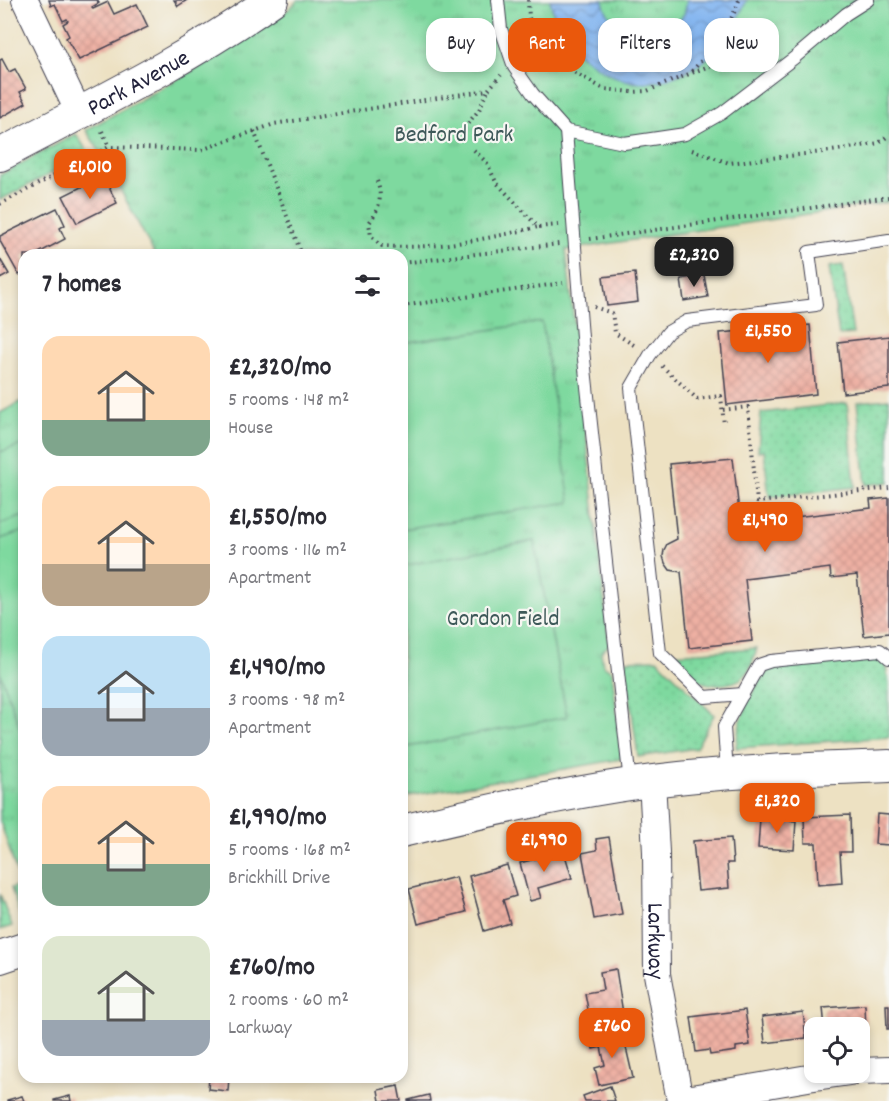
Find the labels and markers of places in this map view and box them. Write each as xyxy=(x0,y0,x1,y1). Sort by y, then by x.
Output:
pin: £1,010 xyxy=(41,149,139,200)
pin: £2,320 xyxy=(645,237,743,288)
pin: £1,550 xyxy=(719,313,817,364)
pin: £1,490 xyxy=(716,502,814,553)
pin: £1,320 xyxy=(728,783,826,834)
pin: £1,990 xyxy=(495,822,593,873)
pin: £760 xyxy=(576,1008,648,1059)

